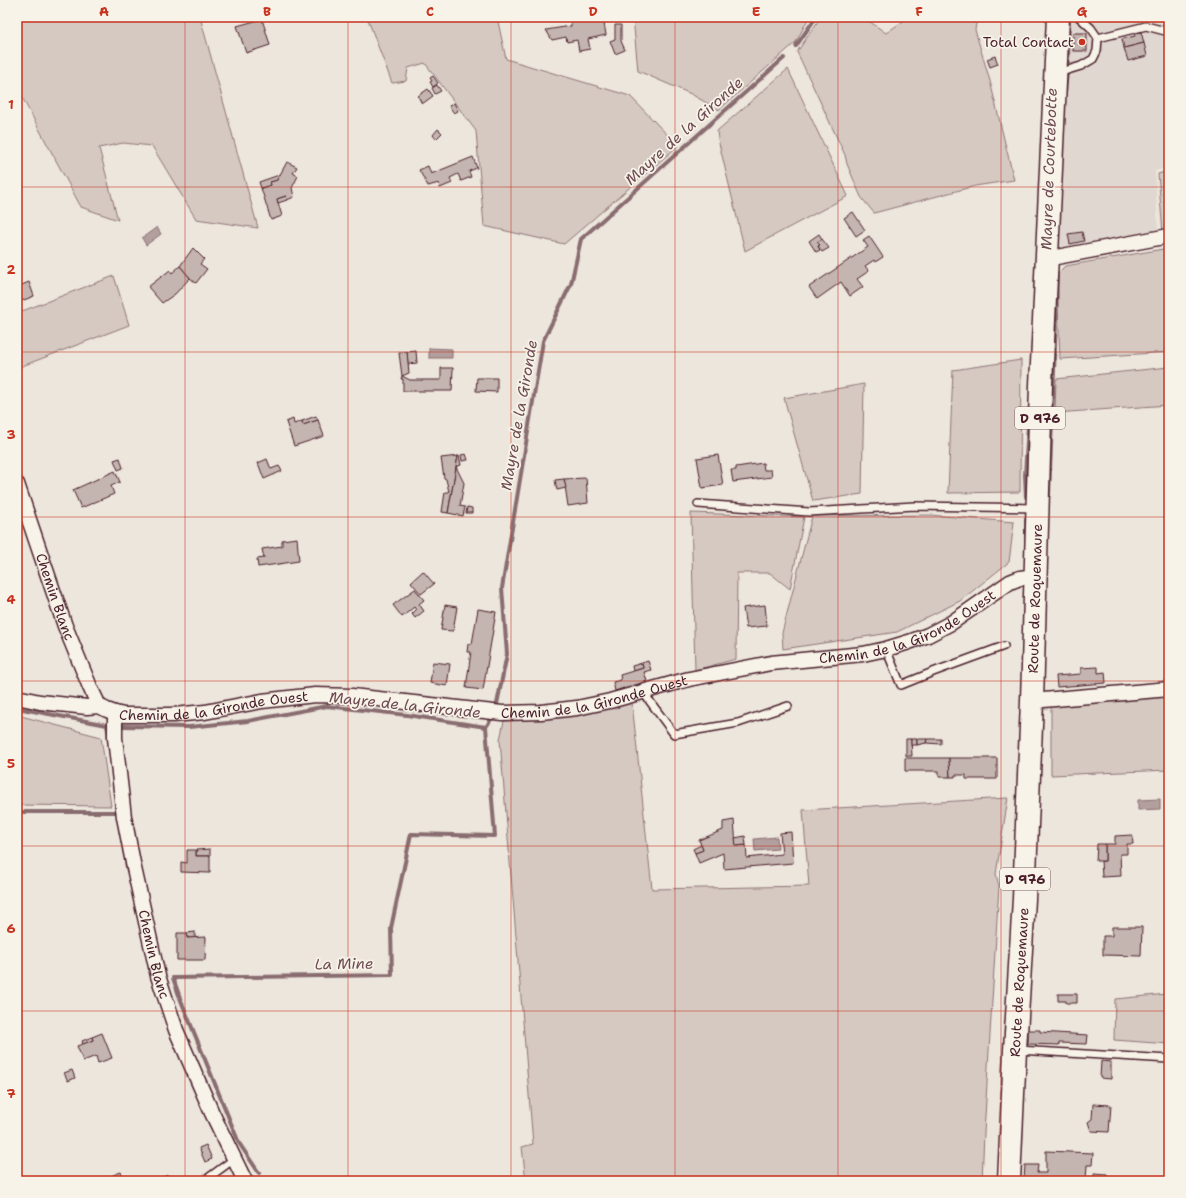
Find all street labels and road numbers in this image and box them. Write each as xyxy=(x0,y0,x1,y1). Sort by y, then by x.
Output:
road number: D 976 xyxy=(1015,407,1065,429)
street label: Route de Roquemaure xyxy=(1024,523,1046,674)
street label: Chemin Blanc xyxy=(32,551,79,643)
street label: Chemin de la Gironde Ouest xyxy=(818,586,999,667)
street label: Chemin de la Gironde Ouest xyxy=(501,671,690,722)
street label: Chemin de la Gironde Ouest xyxy=(117,687,309,725)
road number: D 976 xyxy=(1000,868,1050,890)
street label: Route de Roquemaure xyxy=(1006,907,1032,1057)
street label: Chemin Blanc xyxy=(135,908,174,1001)

